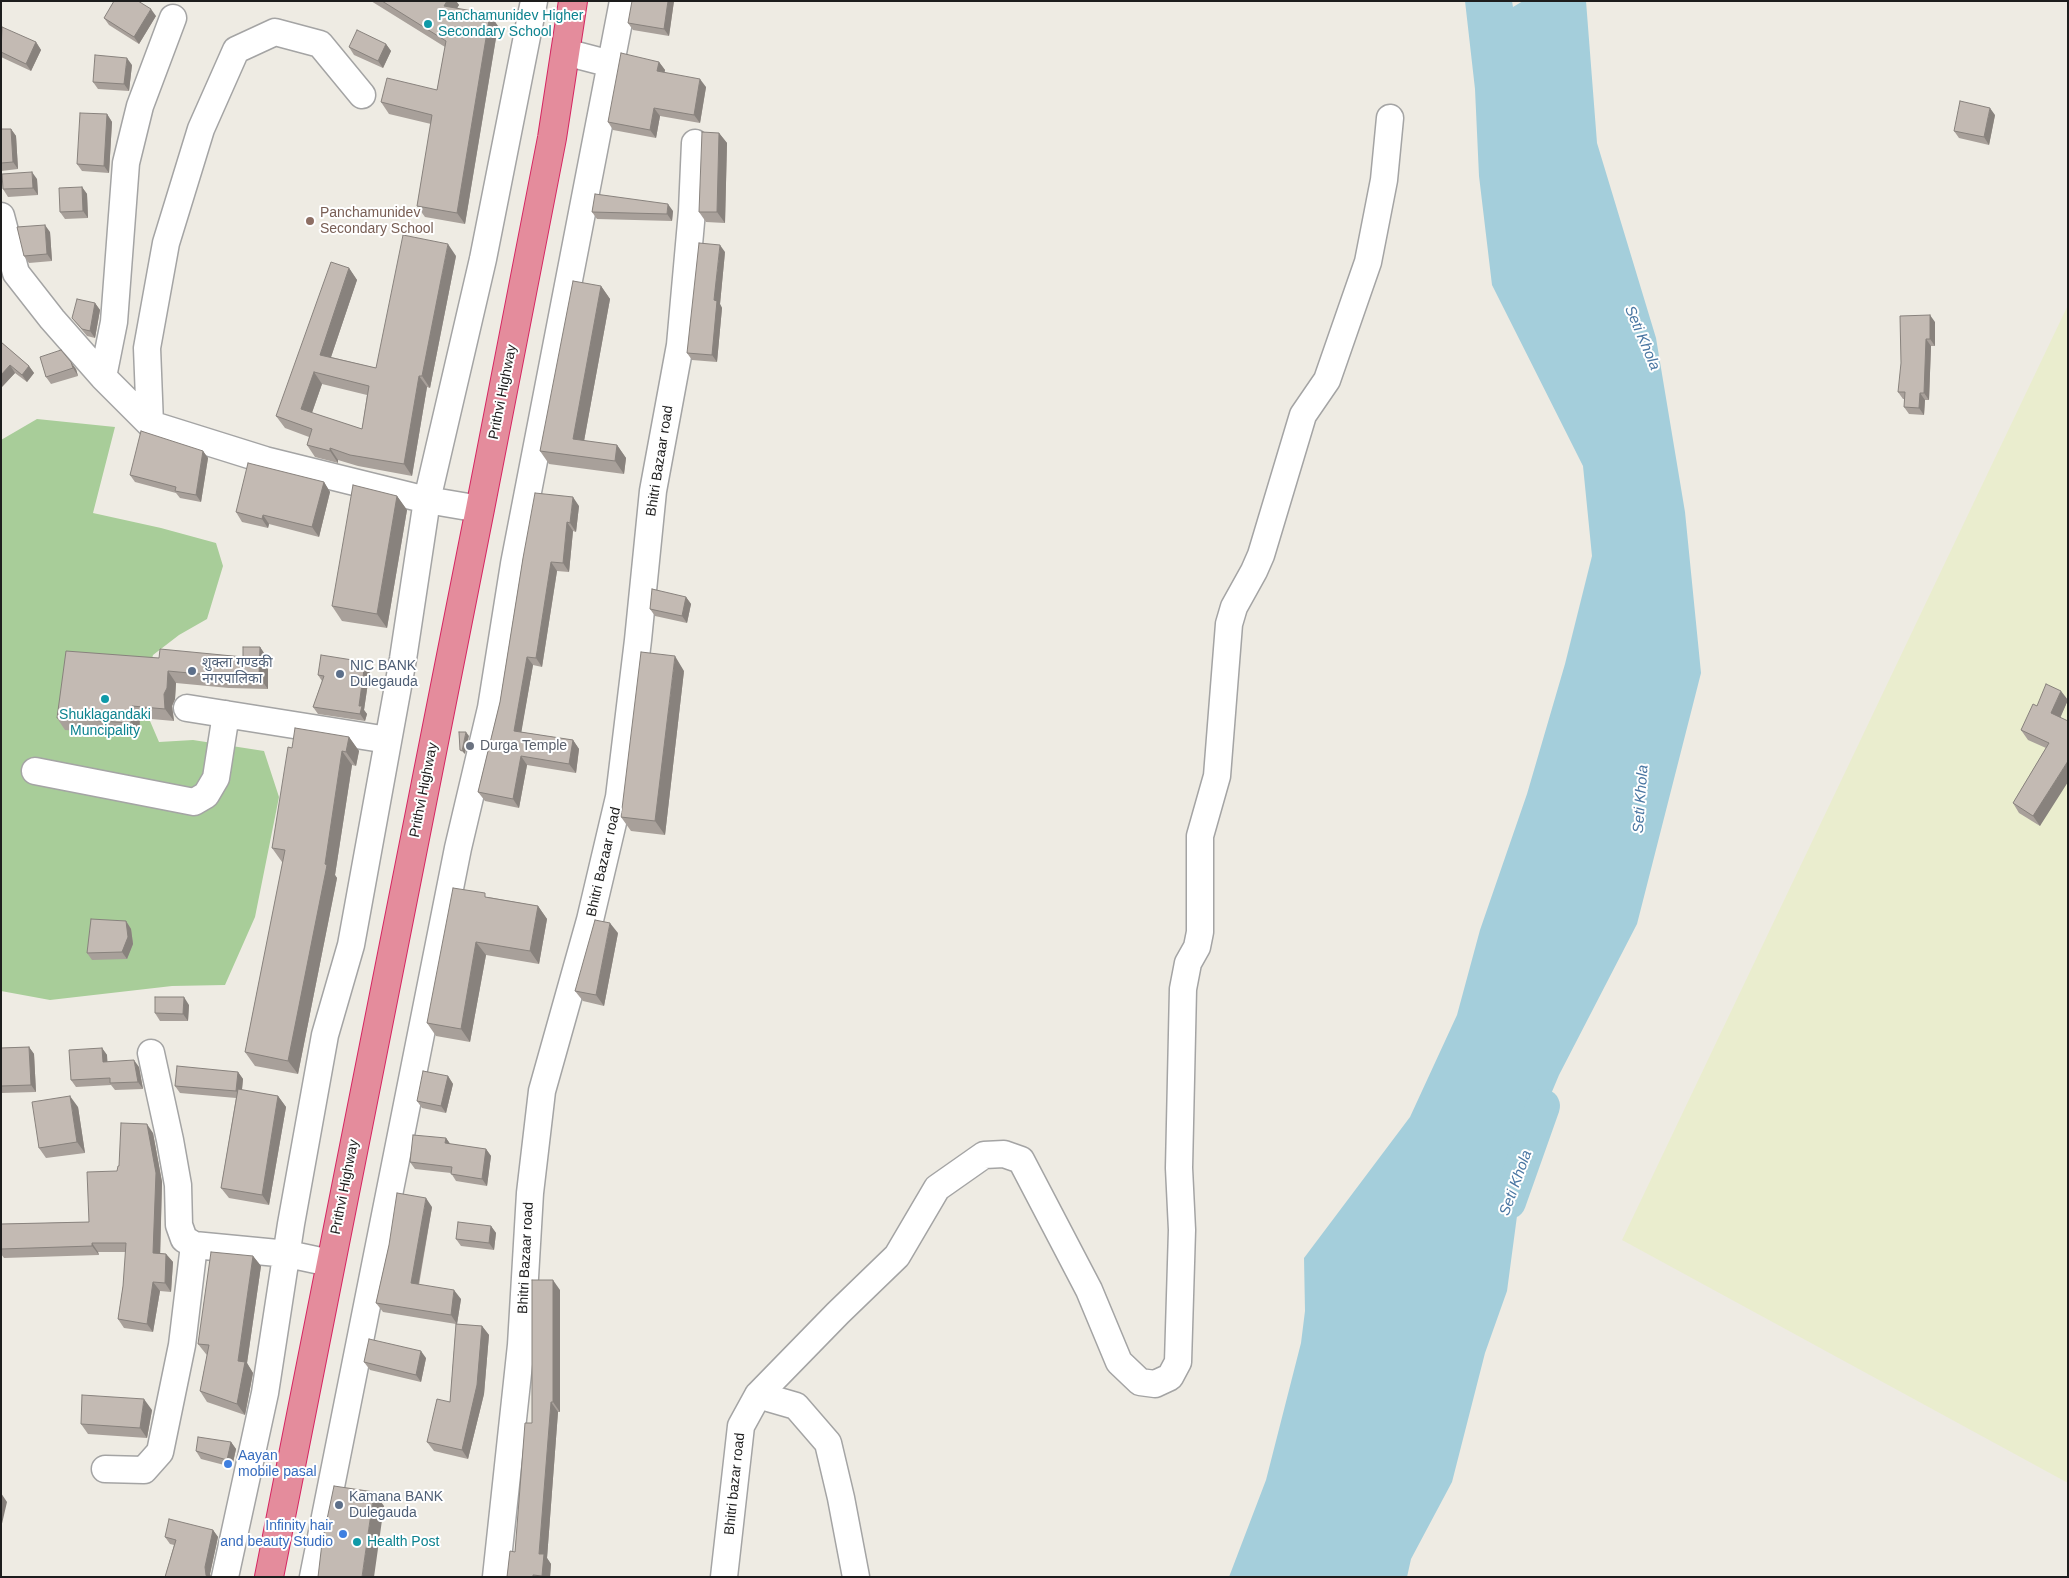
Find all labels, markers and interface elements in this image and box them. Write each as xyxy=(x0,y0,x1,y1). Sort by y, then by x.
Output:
place label: Panchamunidev Higher Secondary School xyxy=(438,8,584,40)
marker: Panchamunidev Higher Secondary School xyxy=(422,18,434,30)
place label: Panchamunidev Secondary School xyxy=(320,205,434,238)
marker: Panchamunidev Secondary School xyxy=(304,215,316,227)
water label: Seti Khola xyxy=(1620,303,1664,373)
street label: Prithvi Highway xyxy=(486,343,520,441)
street label: Bhitri Bazaar road xyxy=(643,404,677,518)
place label: शुक्ला गण्डकी नगरपालिका xyxy=(202,655,273,688)
place label: NIC BANK Dulegauda xyxy=(350,658,418,690)
marker: शुक्ला गण्डकी नगरपालिका xyxy=(186,665,198,677)
marker: NIC BANK Dulegauda xyxy=(334,668,346,680)
marker: Shuklagandaki Muncipality xyxy=(99,693,111,705)
place label: Shuklagandaki Muncipality xyxy=(59,707,151,740)
place label: Durga Temple xyxy=(480,738,567,754)
marker: Durga Temple xyxy=(464,740,476,752)
street label: Prithvi Highway xyxy=(407,741,441,839)
water label: Seti Khola xyxy=(1630,764,1652,834)
street label: Bhitri Bazaar road xyxy=(583,806,625,918)
street label: Prithvi Highway xyxy=(328,1138,362,1236)
water label: Seti Khola xyxy=(1496,1148,1536,1218)
street label: Bhitri Bazaar road xyxy=(515,1202,537,1314)
street label: Bhitri bazar road xyxy=(721,1432,749,1536)
place label: Aayan mobile pasal xyxy=(238,1448,317,1480)
marker: Aayan mobile pasal xyxy=(222,1458,234,1470)
place label: Kamana BANK Dulegauda xyxy=(349,1489,443,1521)
marker: Kamana BANK Dulegauda xyxy=(333,1499,345,1511)
place label: Infinity hair and beauty Studio xyxy=(220,1518,333,1550)
marker: Infinity hair and beauty Studio xyxy=(337,1528,349,1540)
place label: Health Post xyxy=(367,1534,439,1550)
marker: Health Post xyxy=(351,1536,363,1548)

